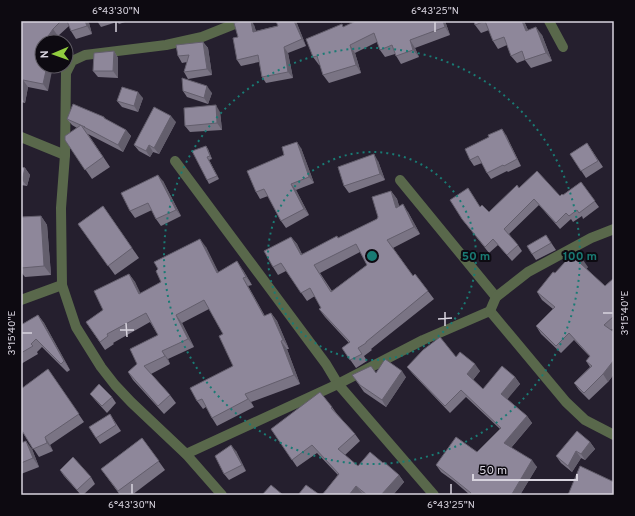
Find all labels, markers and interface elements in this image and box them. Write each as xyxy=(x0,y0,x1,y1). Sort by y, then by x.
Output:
text: 6°43'30"N xyxy=(92,5,140,18)
text: 6°43'25"N xyxy=(411,5,459,18)
north arrow xyxy=(34,34,74,74)
text: N xyxy=(38,50,52,59)
centre of rings xyxy=(365,249,379,263)
text: 50 m xyxy=(462,249,490,265)
text: 100 m xyxy=(563,249,597,265)
text: 3°15'40"E xyxy=(619,291,632,335)
text: 3°15'40"E xyxy=(6,311,19,355)
scale bar xyxy=(473,456,577,482)
text: 50 m xyxy=(479,463,507,479)
text: 6°43'30"N xyxy=(108,499,156,512)
text: 6°43'25"N xyxy=(427,499,475,512)

